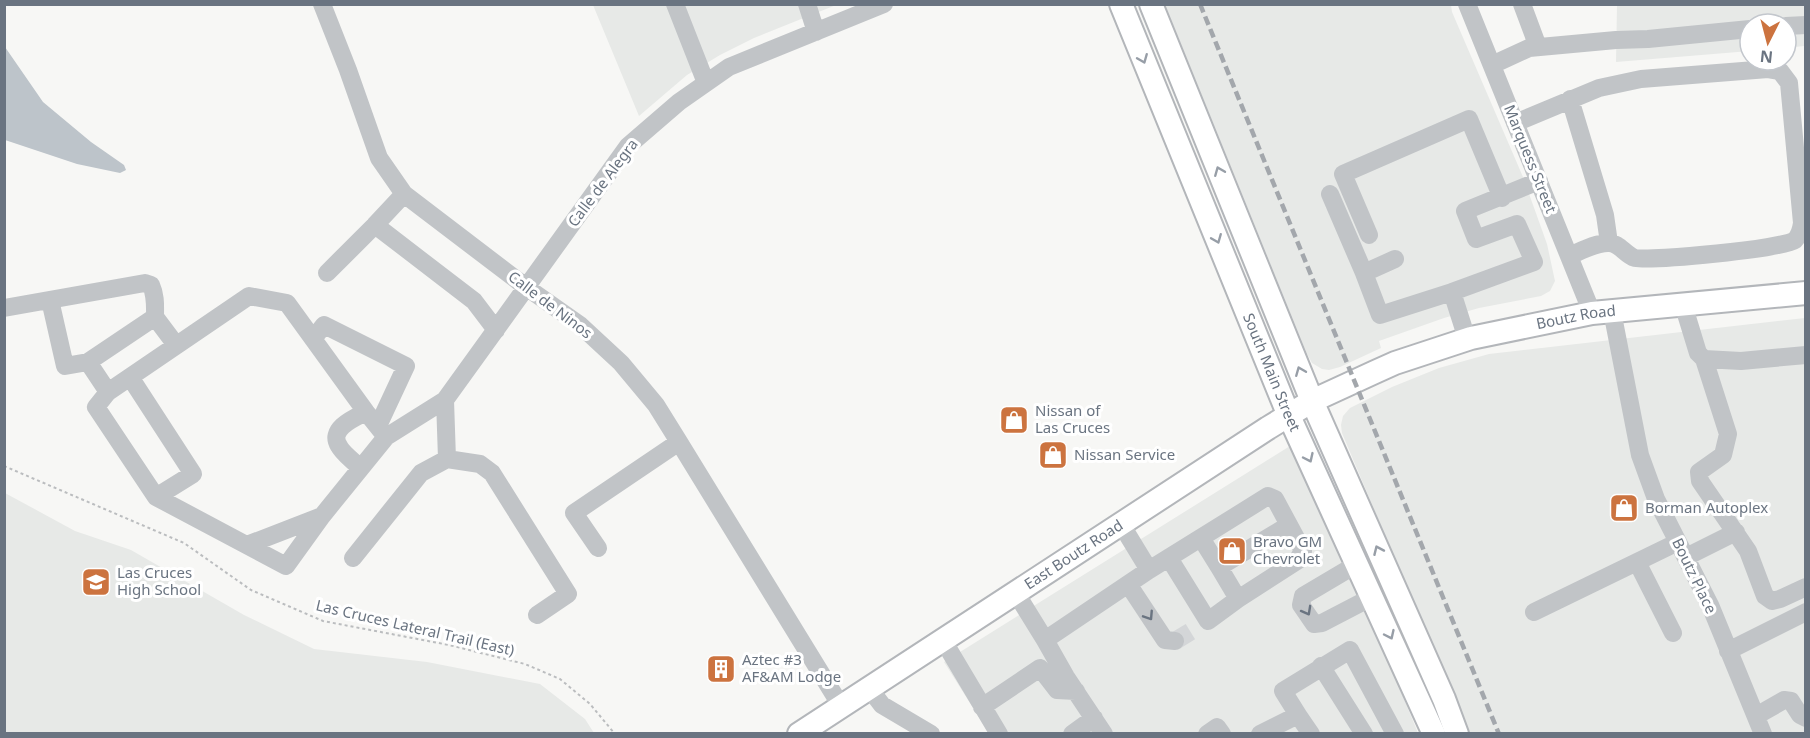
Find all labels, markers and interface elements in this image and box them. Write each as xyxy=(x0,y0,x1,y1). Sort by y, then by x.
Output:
north arrow xyxy=(1738,12,1798,72)
text: N xyxy=(1759,45,1774,69)
one-way arrow xyxy=(1136,52,1148,63)
street label: Marquess Street xyxy=(1500,102,1562,216)
street label: Calle de Alegra xyxy=(563,134,642,230)
one-way arrow xyxy=(1214,166,1226,177)
one-way arrow xyxy=(1210,233,1222,244)
street label: Calle de Ninos xyxy=(504,266,597,342)
street label: Boutz Road xyxy=(1534,300,1617,333)
street label: South Main Street xyxy=(1239,310,1306,435)
one-way arrow xyxy=(1295,366,1307,377)
place label: Nissan of Las Cruces xyxy=(1035,400,1110,437)
shop icon: Nissan of Las Cruces xyxy=(998,404,1030,436)
shop icon: Nissan Service xyxy=(1037,439,1069,471)
place label: Nissan Service xyxy=(1074,444,1175,464)
one-way arrow xyxy=(1301,451,1313,462)
shop icon: Borman Autoplex xyxy=(1608,492,1640,524)
place label: Borman Autoplex xyxy=(1645,497,1768,517)
street label: East Boutz Road xyxy=(1020,514,1126,593)
place label: Bravo GM Chevrolet xyxy=(1253,531,1322,568)
shop icon: Bravo GM Chevrolet xyxy=(1216,535,1248,567)
street label: Boutz Place xyxy=(1668,535,1722,617)
one-way arrow xyxy=(1373,545,1385,556)
place label: Las Cruces High School xyxy=(117,562,201,599)
school or university icon: Las Cruces High School xyxy=(80,566,112,598)
street label: Las Cruces Lateral Trail (East) xyxy=(314,594,516,660)
one-way arrow xyxy=(1300,605,1311,615)
one-way arrow xyxy=(1142,609,1153,620)
one-way arrow xyxy=(1382,629,1394,640)
place label: Aztec #3 AF&AM Lodge xyxy=(742,649,841,686)
building icon: Aztec #3 AF&AM Lodge xyxy=(705,653,737,685)

